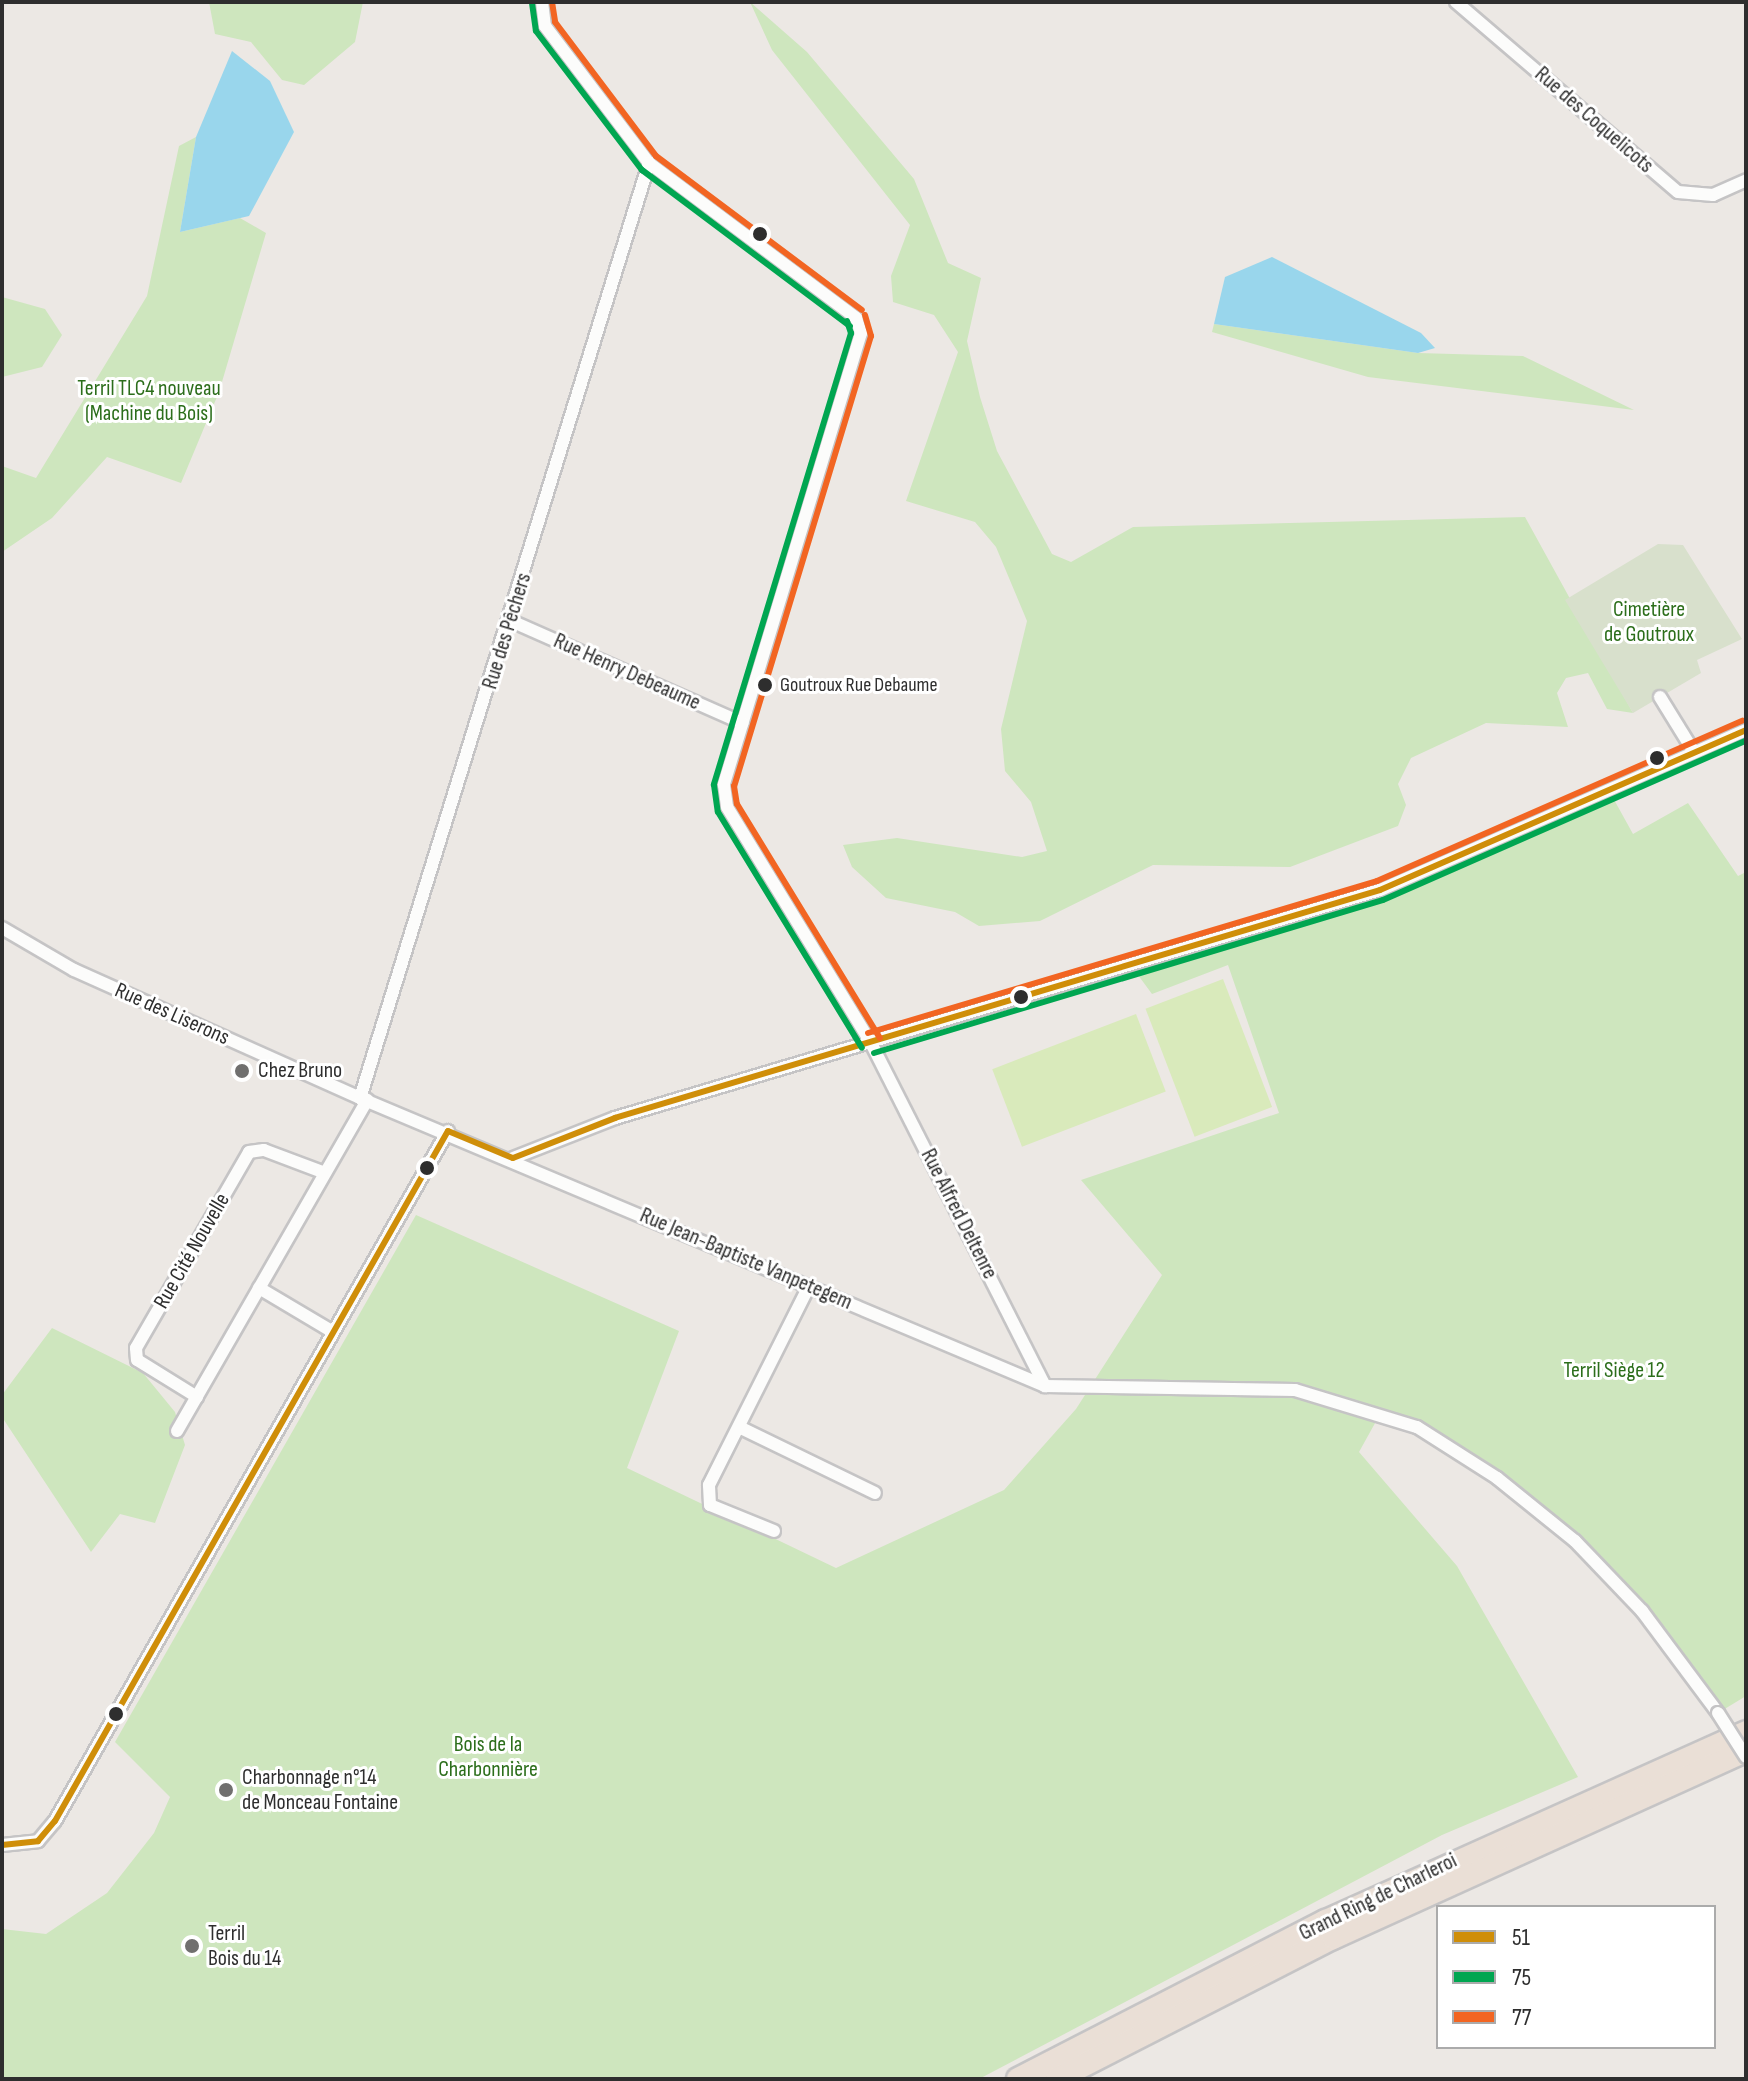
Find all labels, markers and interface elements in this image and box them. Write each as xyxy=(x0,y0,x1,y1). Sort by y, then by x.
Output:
street label: Rue des Coquelicots xyxy=(1529,61,1659,179)
unlabelled marker xyxy=(752,226,768,242)
park label: Terril TLC4 nouveau (Machine du Bois) xyxy=(77,375,221,426)
street label: Rue des Pêchers xyxy=(477,570,537,692)
park label: Cimetière de Goutroux xyxy=(1604,596,1694,648)
street label: Rue Henry Debeaume xyxy=(550,628,704,716)
place label: Goutroux Rue Debaume xyxy=(780,673,937,697)
marker: Goutroux Rue Debaume xyxy=(757,677,773,693)
unlabelled marker xyxy=(1649,750,1665,766)
street label: Rue des Liserons xyxy=(111,977,233,1051)
unlabelled marker xyxy=(1013,989,1029,1005)
place label: Chez Bruno xyxy=(258,1058,342,1084)
marker: Chez Bruno xyxy=(233,1062,251,1080)
street label: Rue Alfred Deltenre xyxy=(915,1144,1003,1284)
unlabelled marker xyxy=(419,1160,435,1176)
street label: Rue Cité Nouvelle xyxy=(148,1188,236,1314)
street label: Rue Jean-Baptiste Vanpetegem xyxy=(636,1202,856,1316)
park label: Terril Siège 12 xyxy=(1563,1358,1665,1384)
unlabelled marker xyxy=(108,1706,124,1722)
park label: Bois de la Charbonnière xyxy=(438,1731,538,1782)
place label: Charbonnage n°14 de Monceau Fontaine xyxy=(242,1764,398,1816)
marker: Charbonnage n°14 de Monceau Fontaine xyxy=(217,1781,235,1799)
street label: Grand Ring de Charleroi xyxy=(1295,1847,1461,1947)
legend xyxy=(1436,1905,1716,2049)
place label: Terril Bois du 14 xyxy=(208,1920,281,1972)
text: 51 xyxy=(1512,1923,1530,1952)
marker: Terril Bois du 14 xyxy=(183,1937,201,1955)
text: 75 xyxy=(1512,1963,1531,1992)
text: 77 xyxy=(1512,2003,1531,2032)

